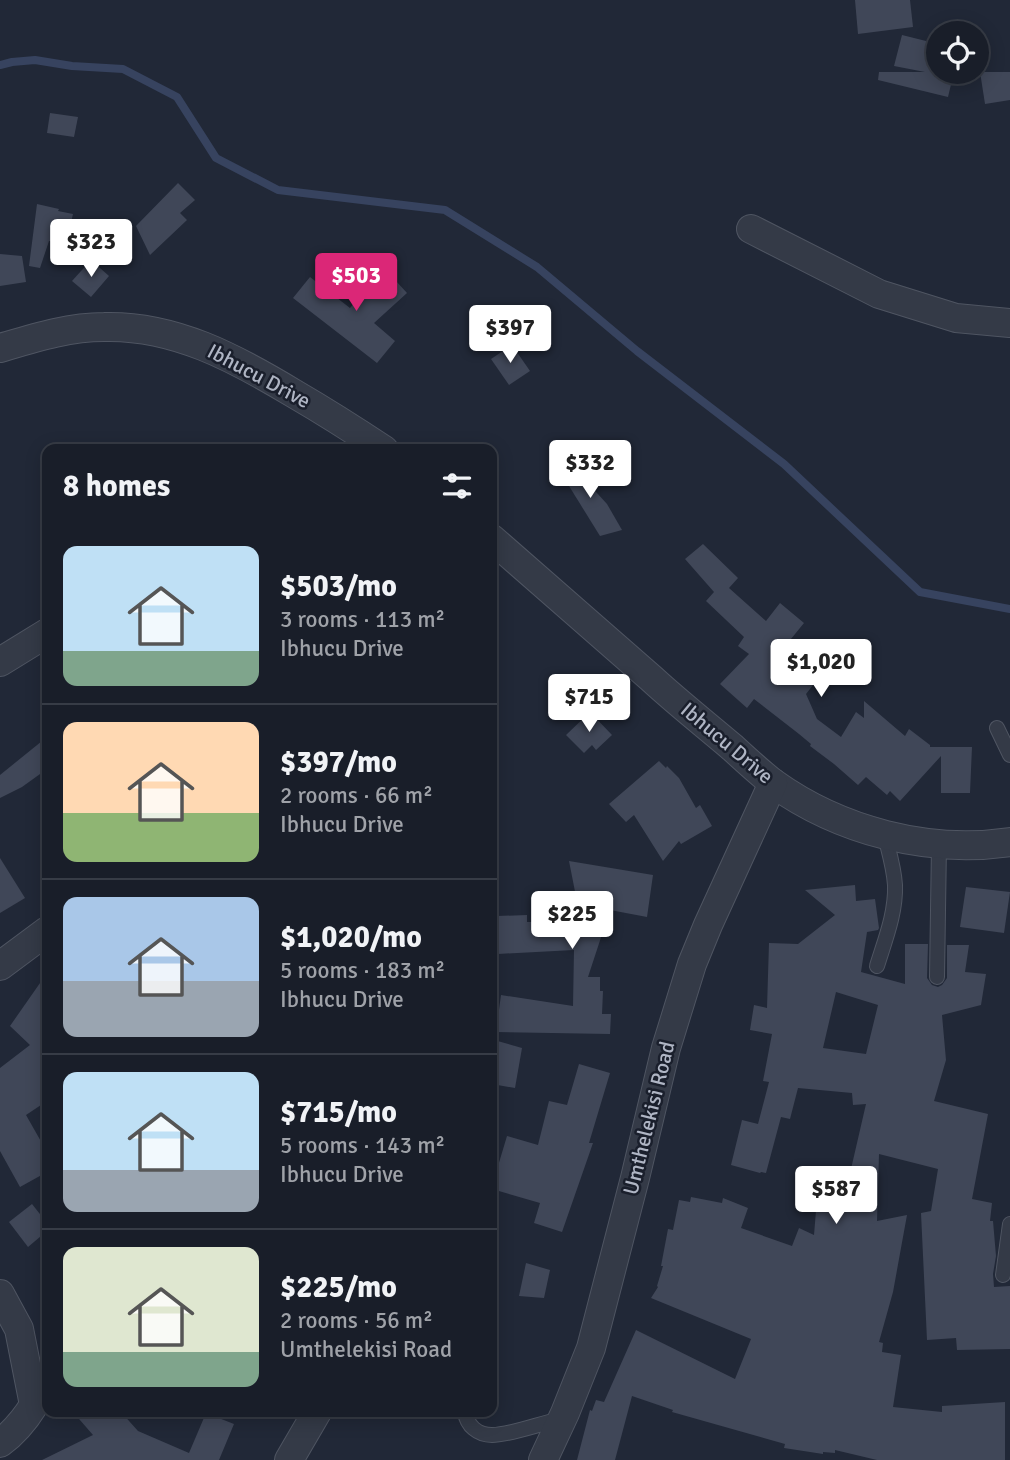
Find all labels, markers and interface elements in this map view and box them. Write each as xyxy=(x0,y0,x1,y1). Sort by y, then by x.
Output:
map controls xyxy=(926,21,989,84)
button: locate xyxy=(926,21,989,84)
pin: $323 xyxy=(50,219,132,279)
text: $323 xyxy=(66,227,116,256)
pin: $503 xyxy=(315,254,397,313)
text: $503 xyxy=(331,261,381,290)
pin: $397 xyxy=(469,306,551,365)
text: $397 xyxy=(485,313,535,342)
street label: Ibhucu Drive xyxy=(203,338,315,414)
pin: $332 xyxy=(549,440,631,500)
text: $332 xyxy=(565,448,615,477)
icon: filters xyxy=(438,467,476,505)
text: 8 homes xyxy=(63,468,170,505)
text: $503/mo xyxy=(280,568,397,605)
icon: home xyxy=(119,574,203,658)
text: 3 rooms · 113 m² xyxy=(280,605,445,634)
text: Ibhucu Drive xyxy=(280,634,404,663)
pin: $1,020 xyxy=(764,640,878,699)
text: $1,020 xyxy=(787,647,855,676)
pin: $715 xyxy=(548,674,630,734)
text: $715 xyxy=(564,682,614,711)
street label: Ibhucu Drive xyxy=(675,697,779,789)
text: $397/mo xyxy=(280,744,397,781)
icon: home xyxy=(119,750,203,834)
text: 2 rooms · 66 m² xyxy=(280,781,433,810)
text: Ibhucu Drive xyxy=(280,810,404,839)
pin: $225 xyxy=(531,892,613,951)
text: $225 xyxy=(547,899,597,928)
text: $1,020/mo xyxy=(280,919,422,956)
icon: home xyxy=(119,925,203,1009)
text: 5 rooms · 183 m² xyxy=(280,956,445,985)
text: Ibhucu Drive xyxy=(280,985,404,1014)
street label: Umthelekisi Road xyxy=(617,1039,681,1197)
text: $715/mo xyxy=(280,1094,397,1131)
icon: home xyxy=(119,1100,203,1184)
text: 5 rooms · 143 m² xyxy=(280,1131,445,1160)
text: Ibhucu Drive xyxy=(280,1160,404,1189)
pin: $587 xyxy=(795,1166,877,1226)
text: $587 xyxy=(811,1174,861,1203)
text: $225/mo xyxy=(280,1269,397,1306)
icon: home xyxy=(119,1275,203,1359)
text: 2 rooms · 56 m² xyxy=(280,1306,433,1335)
text: Umthelekisi Road xyxy=(280,1335,452,1364)

